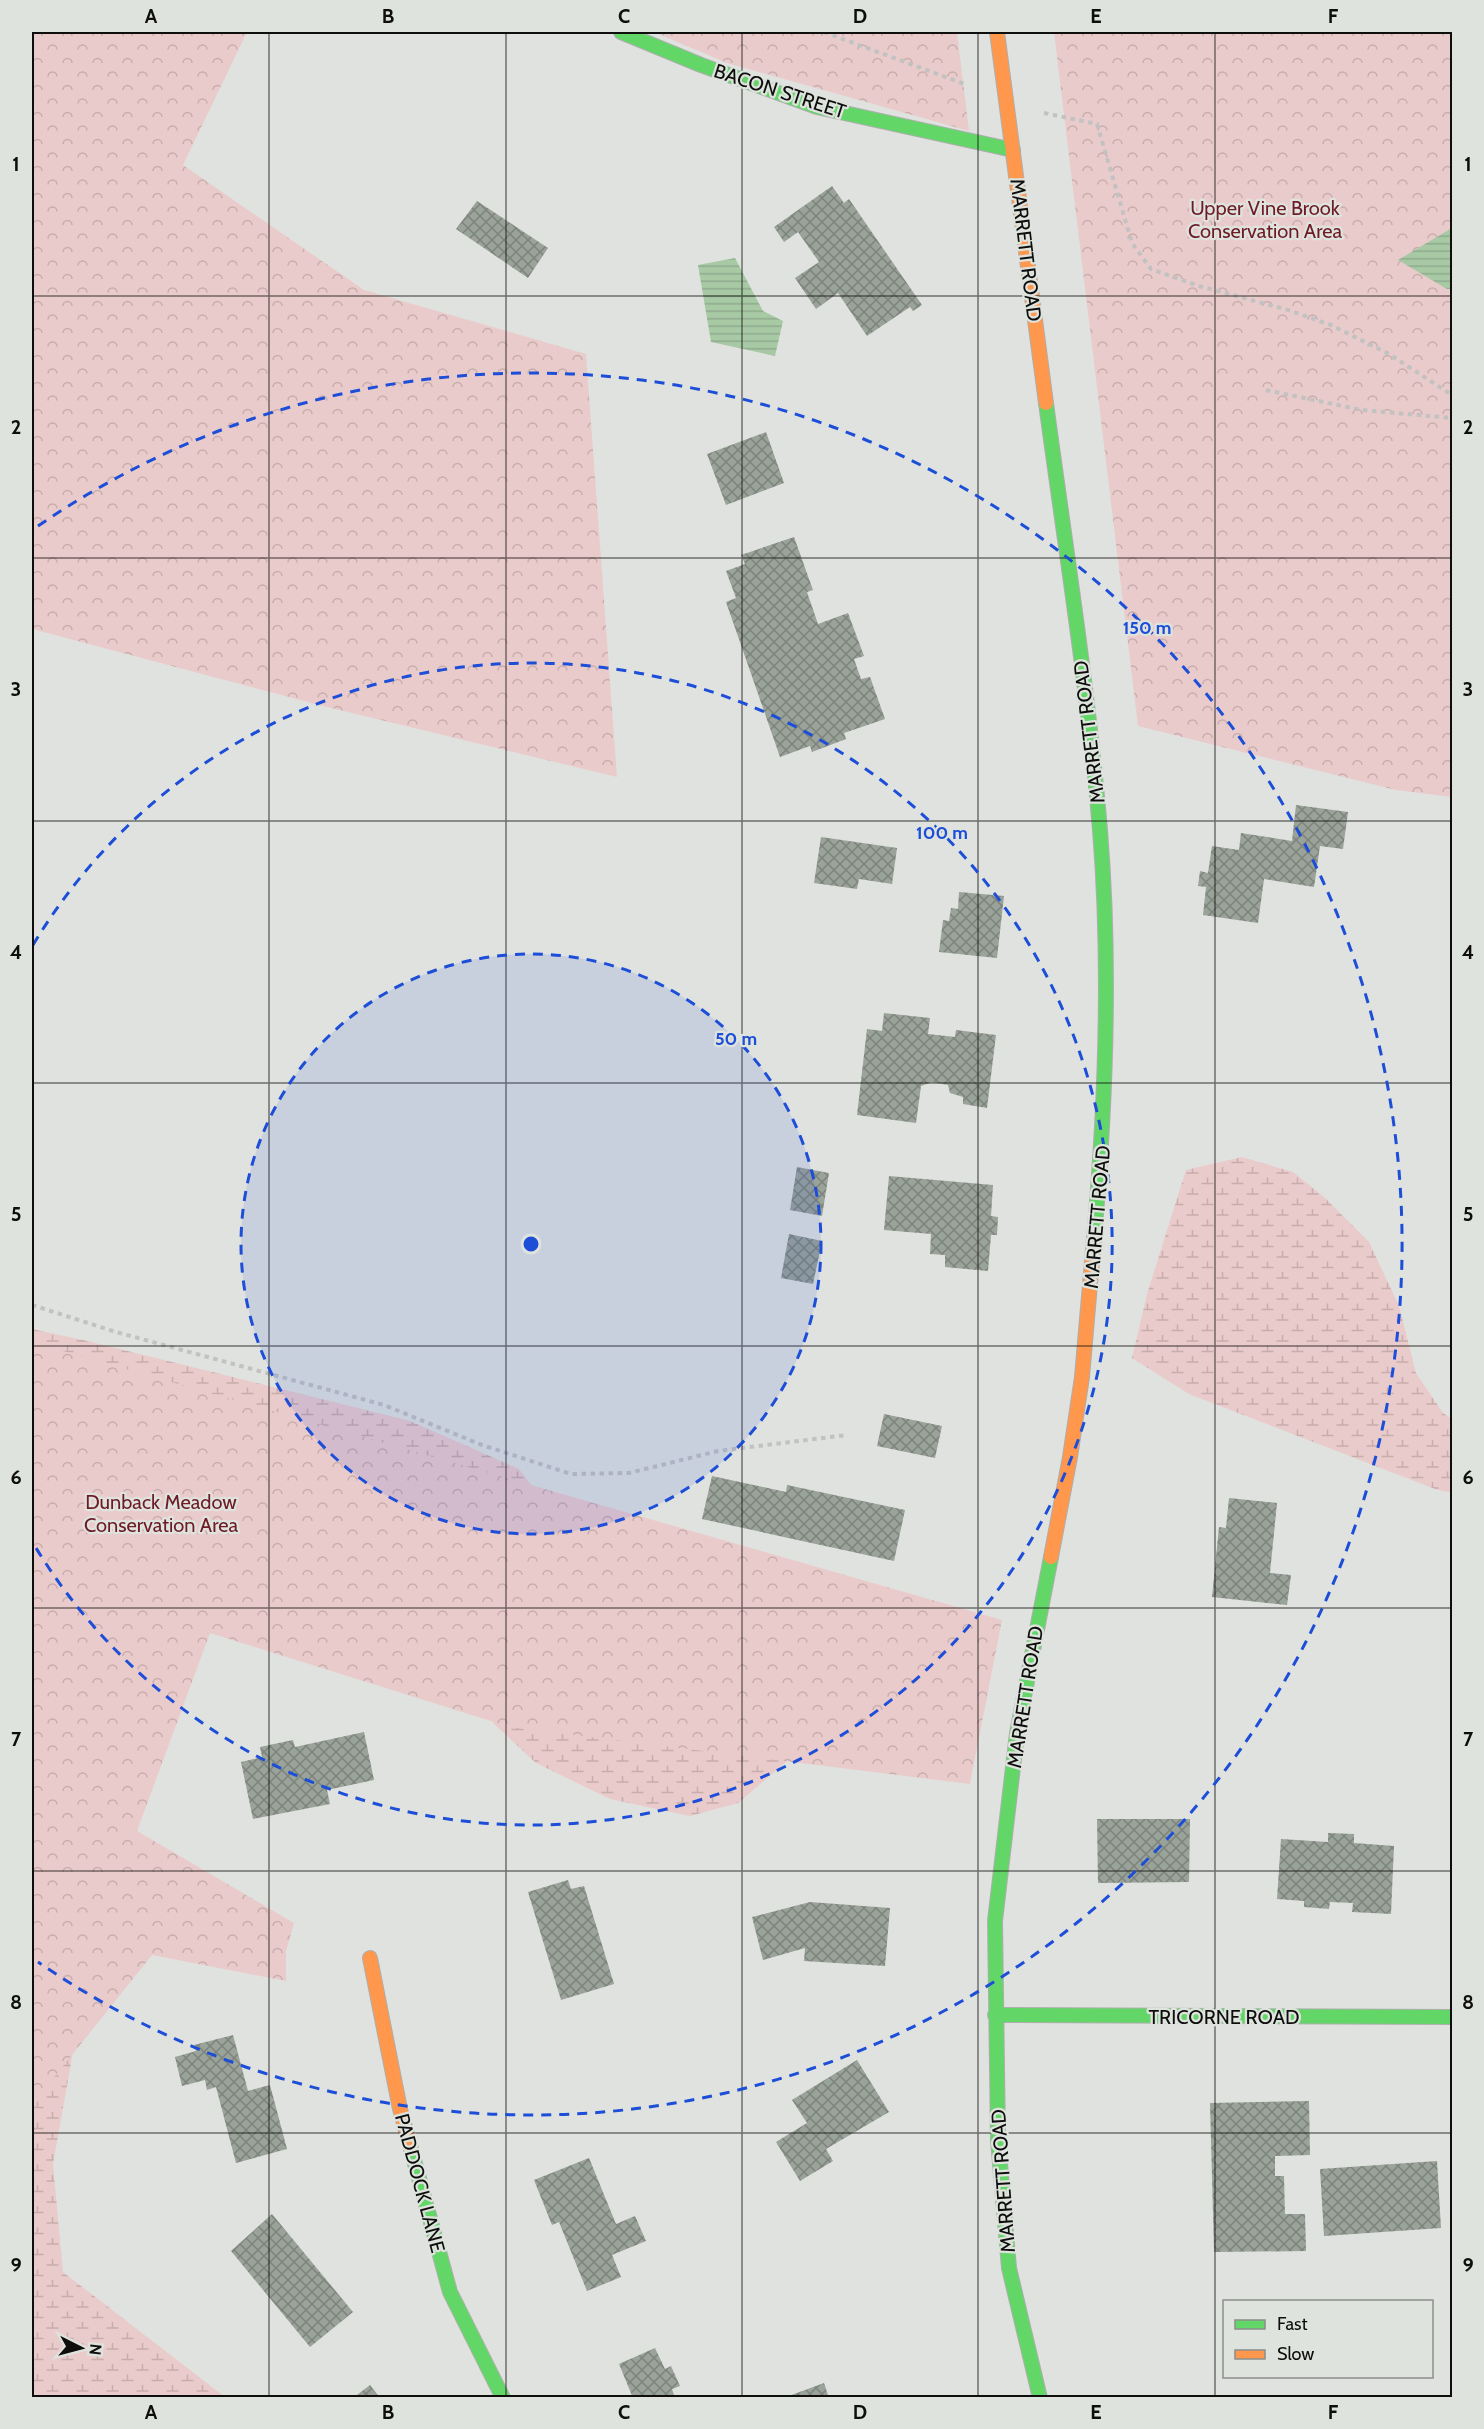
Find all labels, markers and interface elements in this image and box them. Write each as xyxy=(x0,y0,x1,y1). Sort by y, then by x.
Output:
text: A xyxy=(145,4,158,28)
text: B xyxy=(382,4,394,28)
text: C xyxy=(618,4,630,28)
text: D xyxy=(853,4,867,28)
text: E xyxy=(1090,4,1102,28)
text: F xyxy=(1328,4,1339,28)
street label: BACON STREET xyxy=(711,58,849,124)
text: 1 xyxy=(12,152,20,176)
text: 1 xyxy=(1464,152,1472,176)
street label: MARRETT ROAD xyxy=(1005,177,1047,323)
park label: Upper Vine Brook Conservation Area xyxy=(1188,196,1342,243)
text: 2 xyxy=(11,415,21,439)
text: 2 xyxy=(1463,415,1473,439)
text: 150 m xyxy=(1123,617,1171,639)
street label: MARRETT ROAD xyxy=(1068,659,1110,805)
text: 3 xyxy=(11,677,21,701)
text: 3 xyxy=(1463,677,1473,701)
text: 100 m xyxy=(916,822,968,844)
text: 4 xyxy=(10,940,22,964)
text: 4 xyxy=(1462,940,1474,964)
text: 50 m xyxy=(715,1028,757,1050)
street label: MARRETT ROAD xyxy=(1079,1144,1115,1290)
text: 5 xyxy=(11,1202,21,1226)
text: 5 xyxy=(1463,1202,1473,1226)
centre of rings xyxy=(521,1234,541,1254)
text: 6 xyxy=(10,1465,22,1489)
text: 6 xyxy=(1462,1465,1474,1489)
park label: Dunback Meadow Conservation Area xyxy=(84,1490,238,1537)
street label: MARRETT ROAD xyxy=(1002,1624,1048,1770)
text: 7 xyxy=(11,1727,22,1751)
text: 7 xyxy=(1463,1727,1474,1751)
text: 8 xyxy=(10,1990,22,2014)
text: 8 xyxy=(1462,1990,1474,2014)
street label: TRICORNE ROAD xyxy=(1148,2005,1300,2029)
street label: MARRETT ROAD xyxy=(986,2108,1020,2254)
street label: PADDOCK LANE xyxy=(390,2111,450,2255)
text: 9 xyxy=(10,2253,22,2277)
text: 9 xyxy=(1462,2253,1474,2277)
legend xyxy=(1223,2300,1433,2378)
text: Fast xyxy=(1277,2313,1308,2335)
north arrow xyxy=(51,2318,111,2378)
text: N xyxy=(85,2343,105,2356)
text: Slow xyxy=(1277,2343,1314,2365)
text: A xyxy=(145,2400,158,2424)
text: B xyxy=(382,2400,394,2424)
text: C xyxy=(618,2400,630,2424)
text: D xyxy=(853,2400,867,2424)
text: E xyxy=(1090,2400,1102,2424)
text: F xyxy=(1328,2400,1339,2424)

